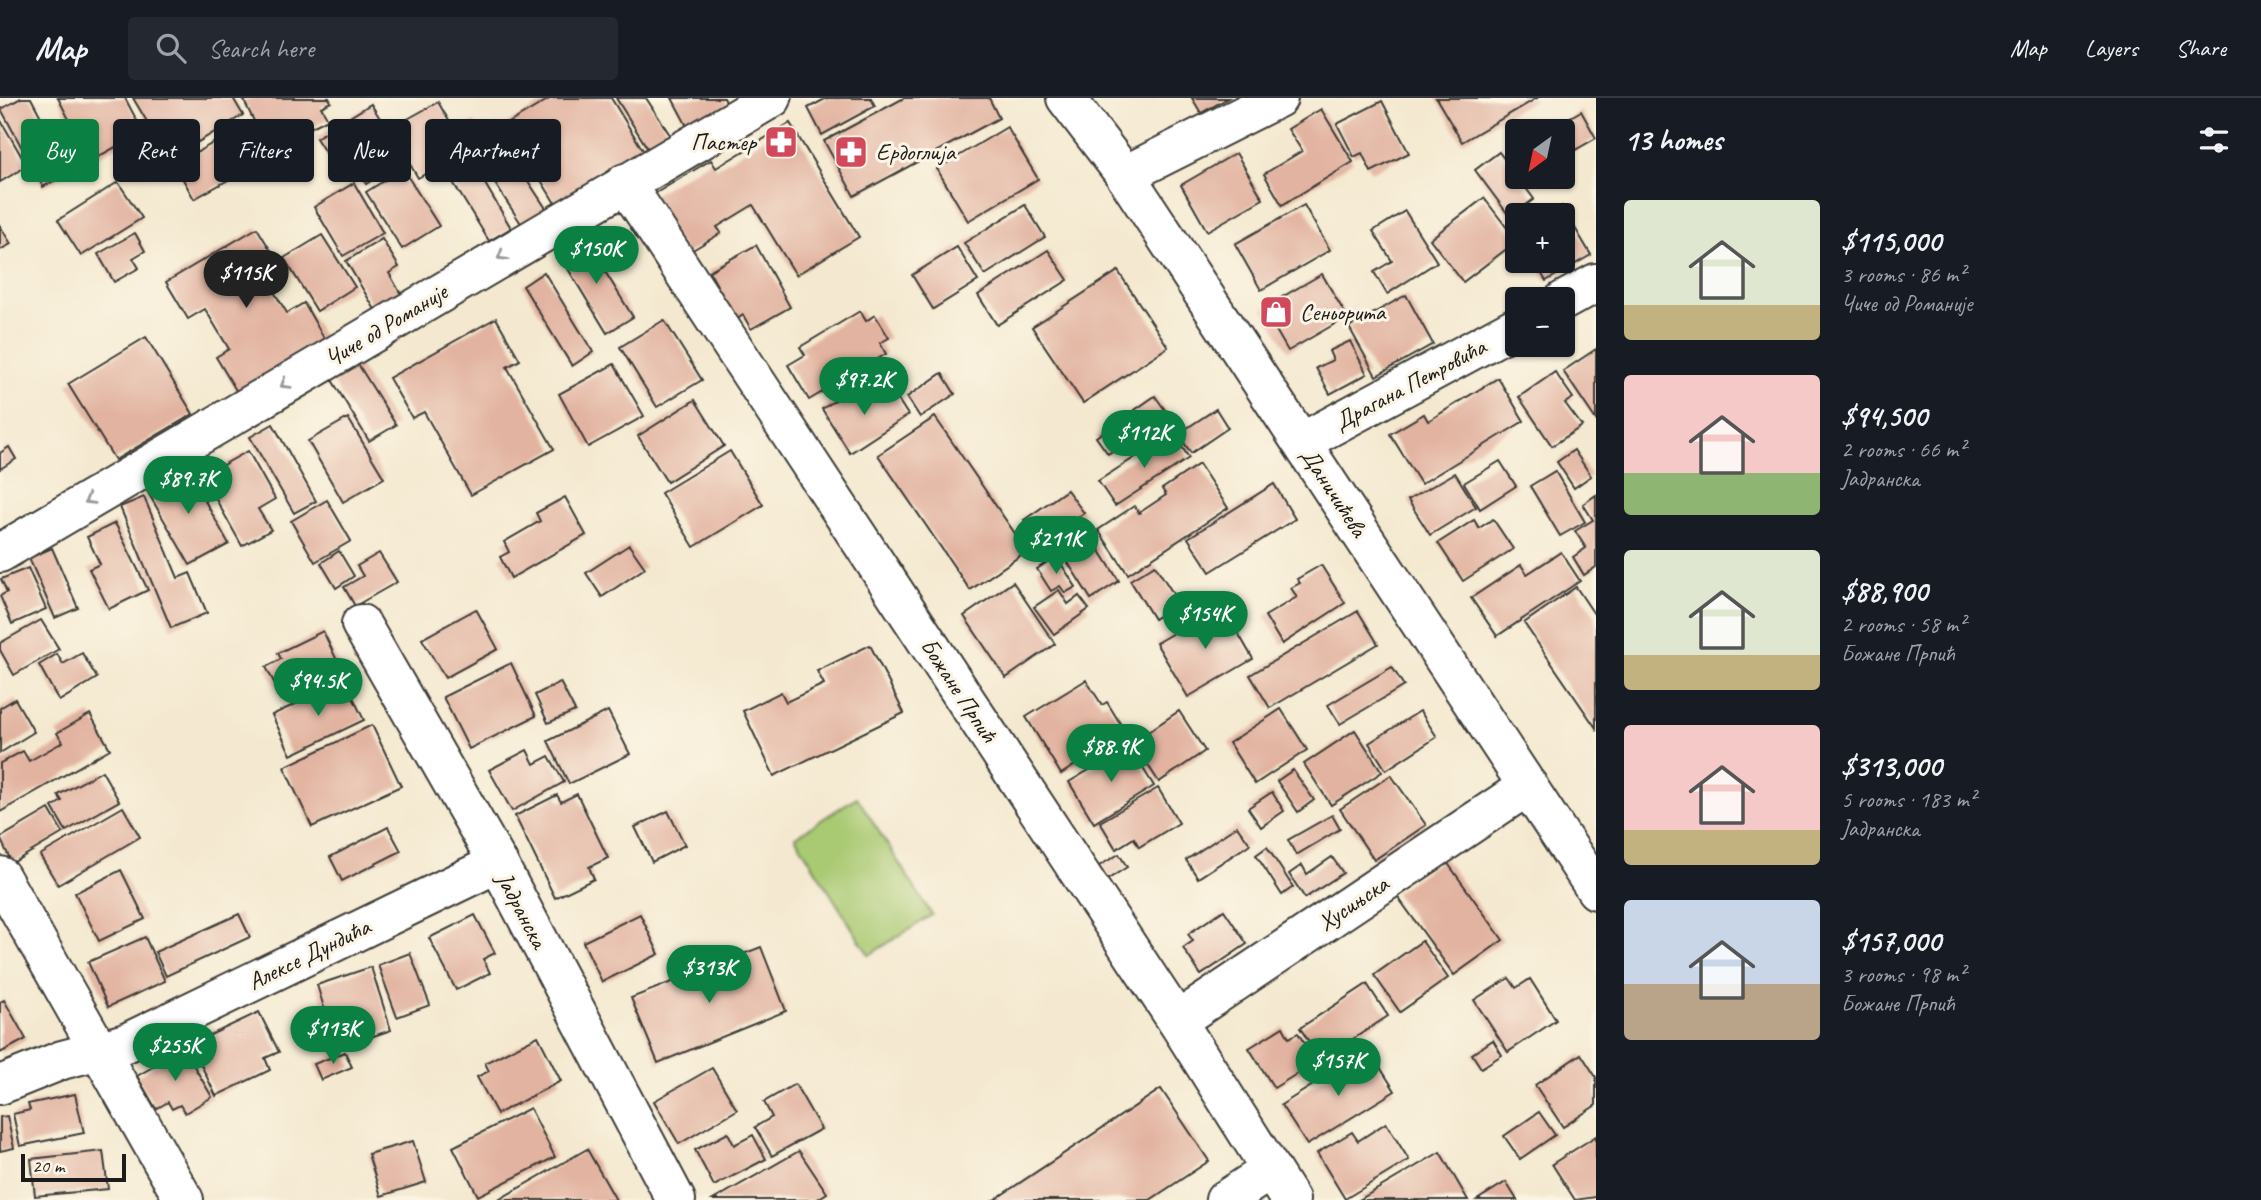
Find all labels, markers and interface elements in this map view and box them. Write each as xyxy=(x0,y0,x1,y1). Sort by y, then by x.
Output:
search box xyxy=(128,17,618,80)
text: Map xyxy=(35,27,86,69)
icon: search xyxy=(152,29,190,67)
text: Search here xyxy=(208,32,314,65)
text: Map xyxy=(2010,33,2047,63)
text: Layers xyxy=(2085,33,2138,63)
text: Share xyxy=(2176,33,2226,63)
chip: Buy xyxy=(21,119,99,182)
chip: Rent xyxy=(113,119,200,182)
chip: Filters xyxy=(214,119,314,182)
chip: New xyxy=(328,119,411,182)
chip: Apartment xyxy=(425,119,561,182)
north arrow xyxy=(1505,119,1575,189)
map controls xyxy=(1505,119,1575,357)
text: 13 homes xyxy=(1624,121,1722,159)
icon: filters xyxy=(2195,121,2233,159)
pharmacy icon: Пастер xyxy=(762,123,800,161)
place label: Пастер xyxy=(691,127,758,157)
pharmacy icon: Ердоглија xyxy=(832,133,870,171)
place label: Ердоглија xyxy=(876,137,957,167)
button: + xyxy=(1505,203,1575,273)
text: $115,000 xyxy=(1841,222,1941,260)
pin: $150K xyxy=(547,226,645,286)
icon: home xyxy=(1680,228,1764,312)
text: $150K xyxy=(570,234,622,263)
one-way arrow xyxy=(496,248,509,261)
pin: $115K xyxy=(197,250,295,310)
text: $115K xyxy=(220,258,272,287)
text: 3 rooms · 86 m² xyxy=(1841,260,1965,289)
street label: Чиче од Романије xyxy=(319,276,454,373)
button: − xyxy=(1505,287,1575,357)
text: Чиче од Романије xyxy=(1841,289,1973,318)
shop icon: Сеньорита xyxy=(1257,293,1295,331)
place label: Сеньорита xyxy=(1300,297,1387,327)
street label: Драгана Петровића xyxy=(1329,331,1492,437)
pin: $97.2K xyxy=(807,358,921,417)
text: $97.2K xyxy=(835,365,893,394)
one-way arrow xyxy=(280,376,293,389)
text: $94,500 xyxy=(1841,397,1927,435)
icon: home xyxy=(1680,403,1764,487)
pin: $112K xyxy=(1095,410,1193,470)
text: $112K xyxy=(1117,418,1171,447)
text: 2 rooms · 66 m² xyxy=(1841,435,1965,464)
street label: Даничићева xyxy=(1294,442,1375,544)
pin: $89.7K xyxy=(131,456,245,516)
text: $89.7K xyxy=(159,464,217,493)
text: Јадранска xyxy=(1841,464,1919,493)
one-way arrow xyxy=(84,492,97,505)
pin: $211K xyxy=(1007,517,1105,576)
text: $211K xyxy=(1029,524,1083,553)
text: $88,900 xyxy=(1841,572,1928,610)
icon: home xyxy=(1680,578,1764,662)
pin: $154K xyxy=(1156,592,1254,651)
text: $154K xyxy=(1179,599,1231,628)
text: 2 rooms · 58 m² xyxy=(1841,610,1965,639)
street label: Божане Прпић xyxy=(914,632,1005,749)
text: Божане Прпић xyxy=(1841,639,1954,668)
pin: $94.5K xyxy=(261,658,375,718)
text: $94.5K xyxy=(290,666,347,695)
pin: $88.9K xyxy=(1054,724,1168,784)
text: $88.9K xyxy=(1082,732,1140,761)
text: $313,000 xyxy=(1841,747,1941,785)
icon: home xyxy=(1680,753,1764,837)
text: 5 rooms · 183 m² xyxy=(1841,785,1976,814)
text: Јадранска xyxy=(1841,814,1919,843)
street label: Јадранска xyxy=(489,866,555,955)
street label: Хусињска xyxy=(1312,868,1395,937)
street label: Алексе Дундића xyxy=(243,911,376,997)
text: $157,000 xyxy=(1841,922,1941,960)
icon: home xyxy=(1680,928,1764,1012)
pin: $313K xyxy=(660,946,758,1005)
text: $313K xyxy=(682,953,736,982)
text: 3 rooms · 98 m² xyxy=(1841,960,1965,989)
text: Божане Прпић xyxy=(1841,989,1954,1018)
pin: $113K xyxy=(284,1006,382,1066)
text: $113K xyxy=(306,1014,360,1043)
pin: $255K xyxy=(126,1024,224,1083)
text: $255K xyxy=(149,1031,201,1060)
pin: $157K xyxy=(1289,1038,1387,1098)
text: $157K xyxy=(1312,1046,1364,1075)
scale bar xyxy=(21,1151,126,1183)
text: 20 m xyxy=(32,1154,64,1178)

